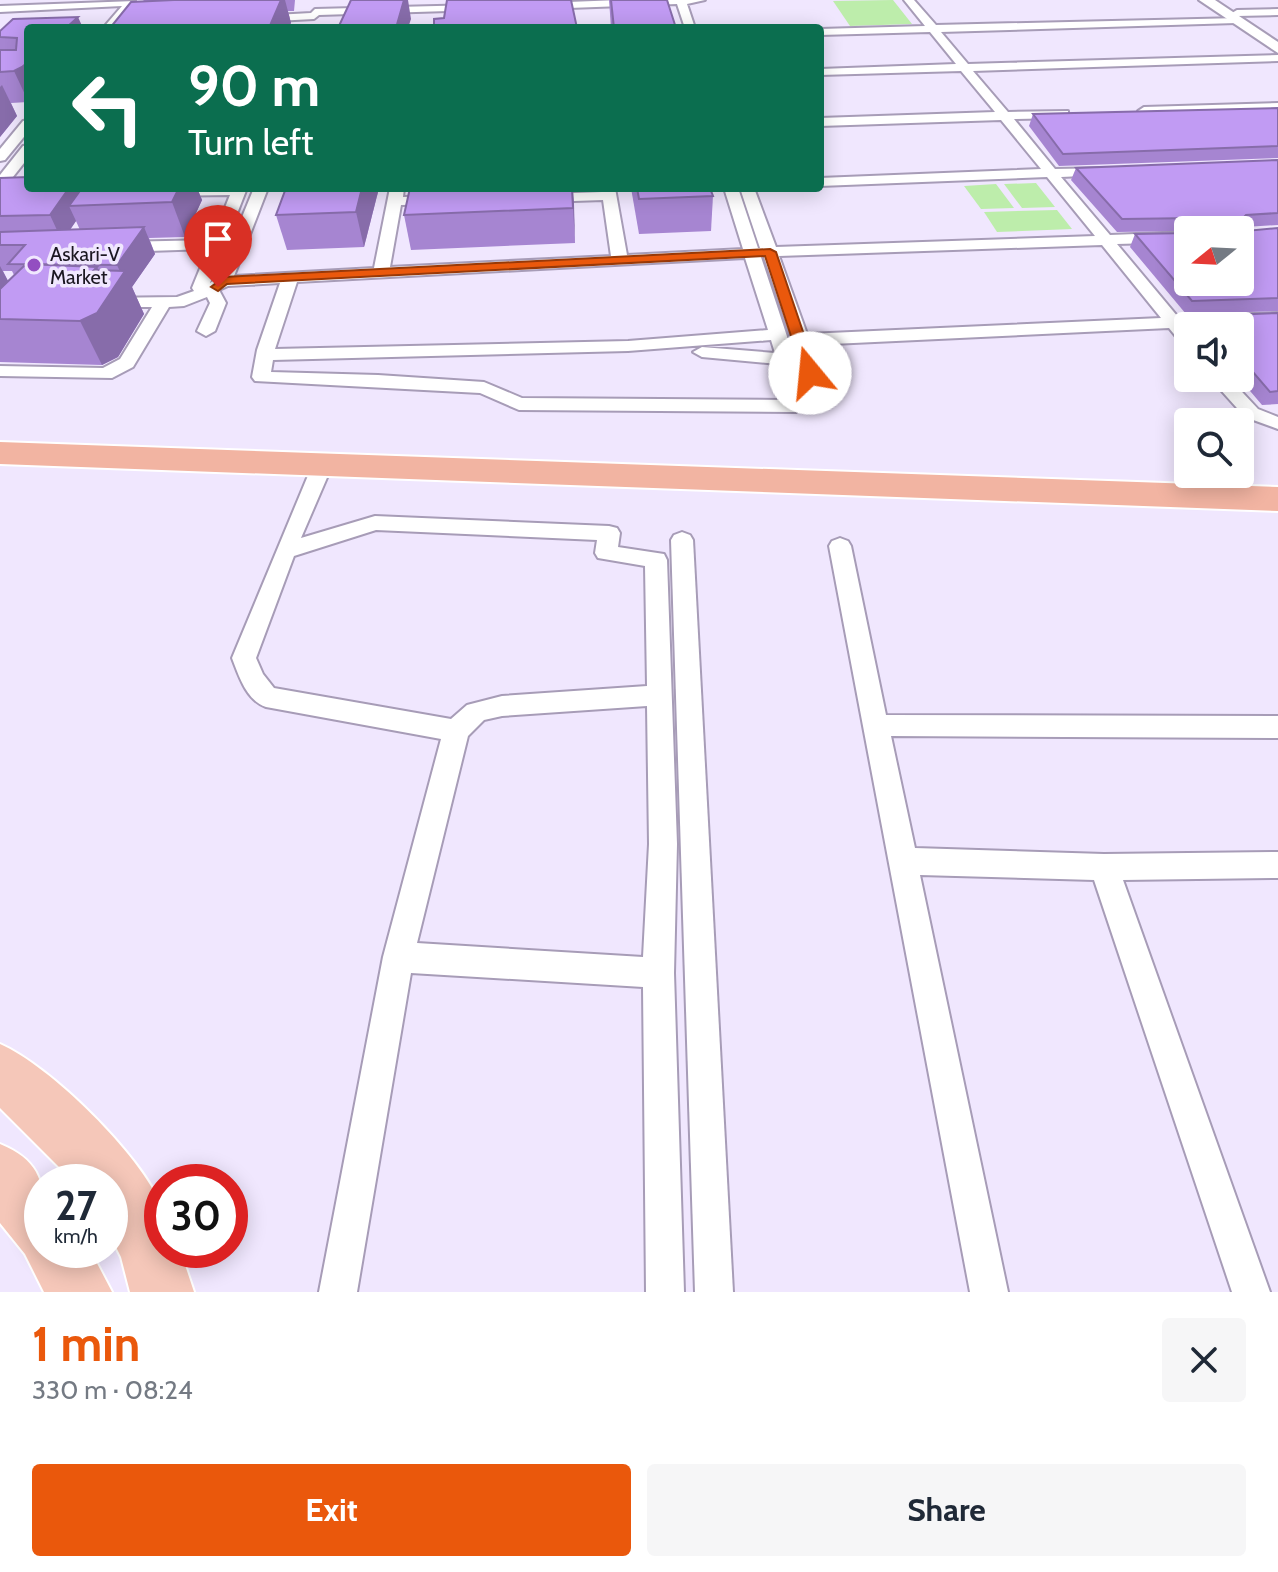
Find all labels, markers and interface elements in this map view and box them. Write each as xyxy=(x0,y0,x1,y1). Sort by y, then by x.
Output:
text: 90 m xyxy=(188,52,320,120)
icon: left xyxy=(56,56,160,160)
text: Turn left xyxy=(188,120,313,164)
pin xyxy=(184,205,252,287)
north arrow xyxy=(1174,216,1254,296)
map controls xyxy=(1174,216,1254,488)
icon: arrive xyxy=(196,217,240,261)
place label: Askari-V Market xyxy=(50,242,121,289)
marker: Askari-V Market xyxy=(25,256,43,274)
button: sound xyxy=(1174,312,1254,392)
position arrow xyxy=(768,331,852,415)
button: search xyxy=(1174,408,1254,488)
speed limit sign: 30 xyxy=(144,1164,248,1268)
text: 27 xyxy=(55,1181,97,1230)
text: km/h xyxy=(54,1224,98,1248)
text: 1 min xyxy=(32,1315,140,1373)
button: close xyxy=(1162,1318,1246,1402)
text: 330 m · 08:24 xyxy=(32,1374,193,1406)
button: Exit xyxy=(32,1464,631,1556)
button: Share xyxy=(647,1464,1246,1556)

